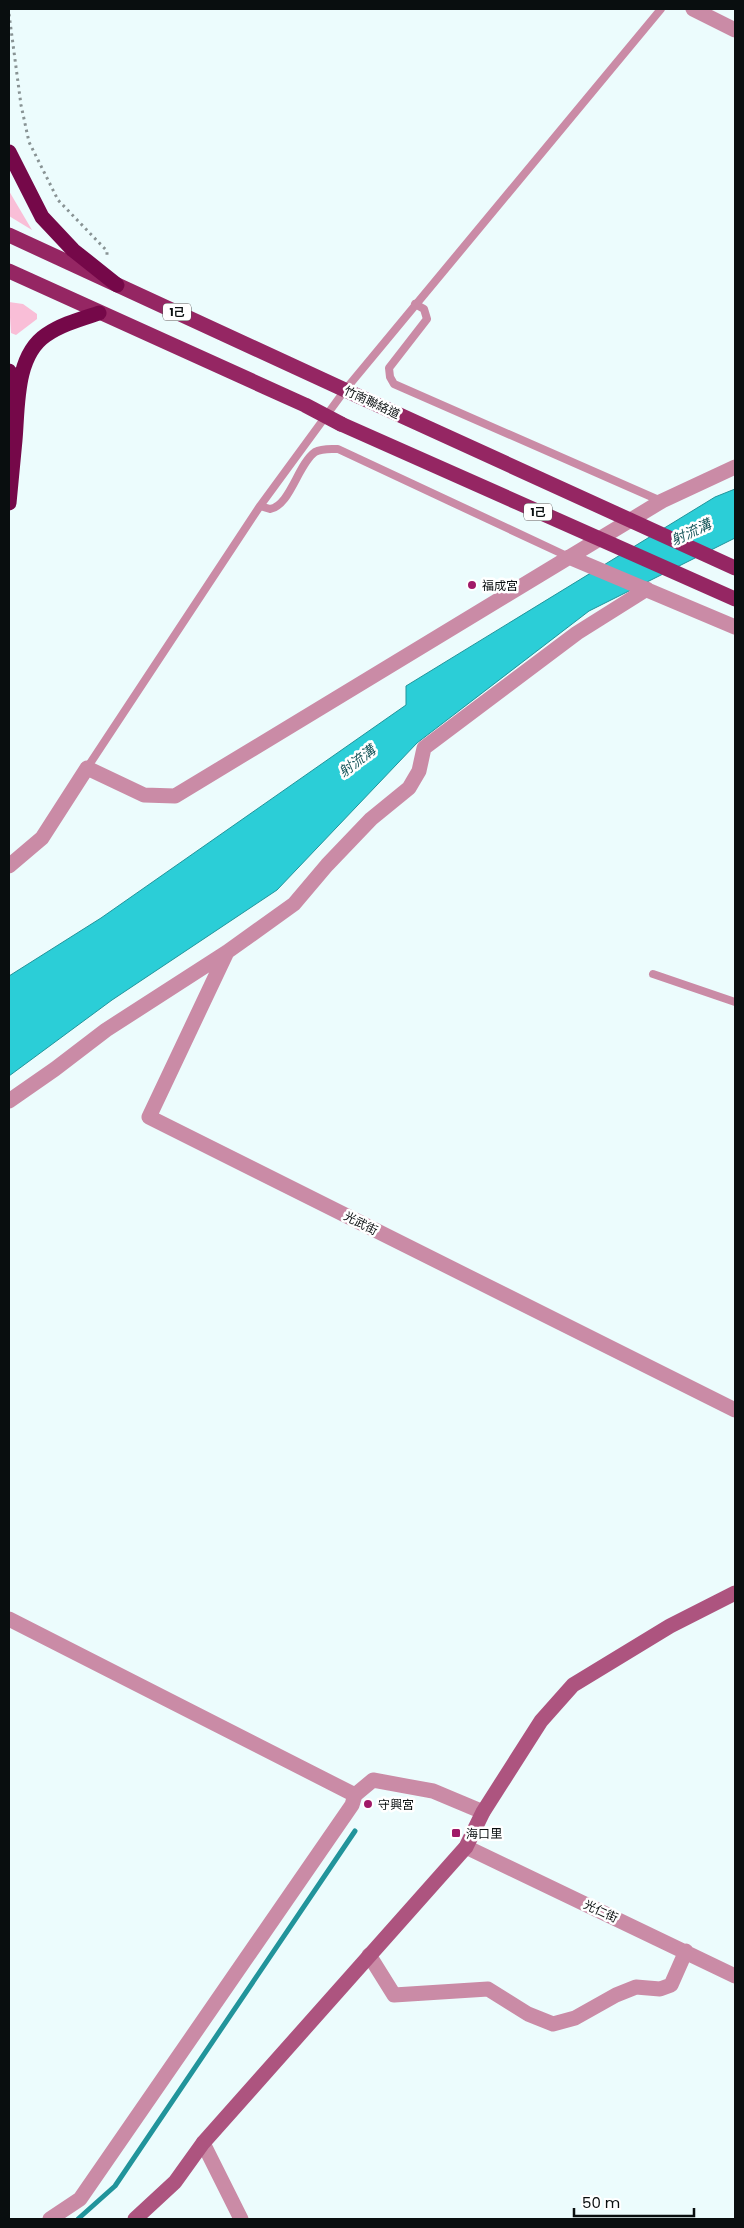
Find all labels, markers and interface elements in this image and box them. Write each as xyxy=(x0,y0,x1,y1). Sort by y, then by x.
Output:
road number: 1己 xyxy=(163,304,191,320)
street label: 竹南聯絡道 xyxy=(341,382,403,422)
road number: 1己 xyxy=(524,504,552,520)
water label: 射流溝 xyxy=(668,513,716,550)
place label: 福成宮 xyxy=(482,577,518,594)
marker: 福成宮 xyxy=(466,579,478,591)
water label: 射流溝 xyxy=(334,739,381,782)
street label: 光武街 xyxy=(341,1207,381,1239)
place label: 守興宮 xyxy=(378,1796,414,1813)
marker: 守興宮 xyxy=(362,1798,374,1810)
place label: 海口里 xyxy=(466,1825,502,1842)
marker: 海口里 xyxy=(450,1827,462,1839)
street label: 光仁街 xyxy=(581,1896,621,1926)
scale bar xyxy=(574,2186,694,2218)
text: 50 m xyxy=(582,2192,620,2213)

